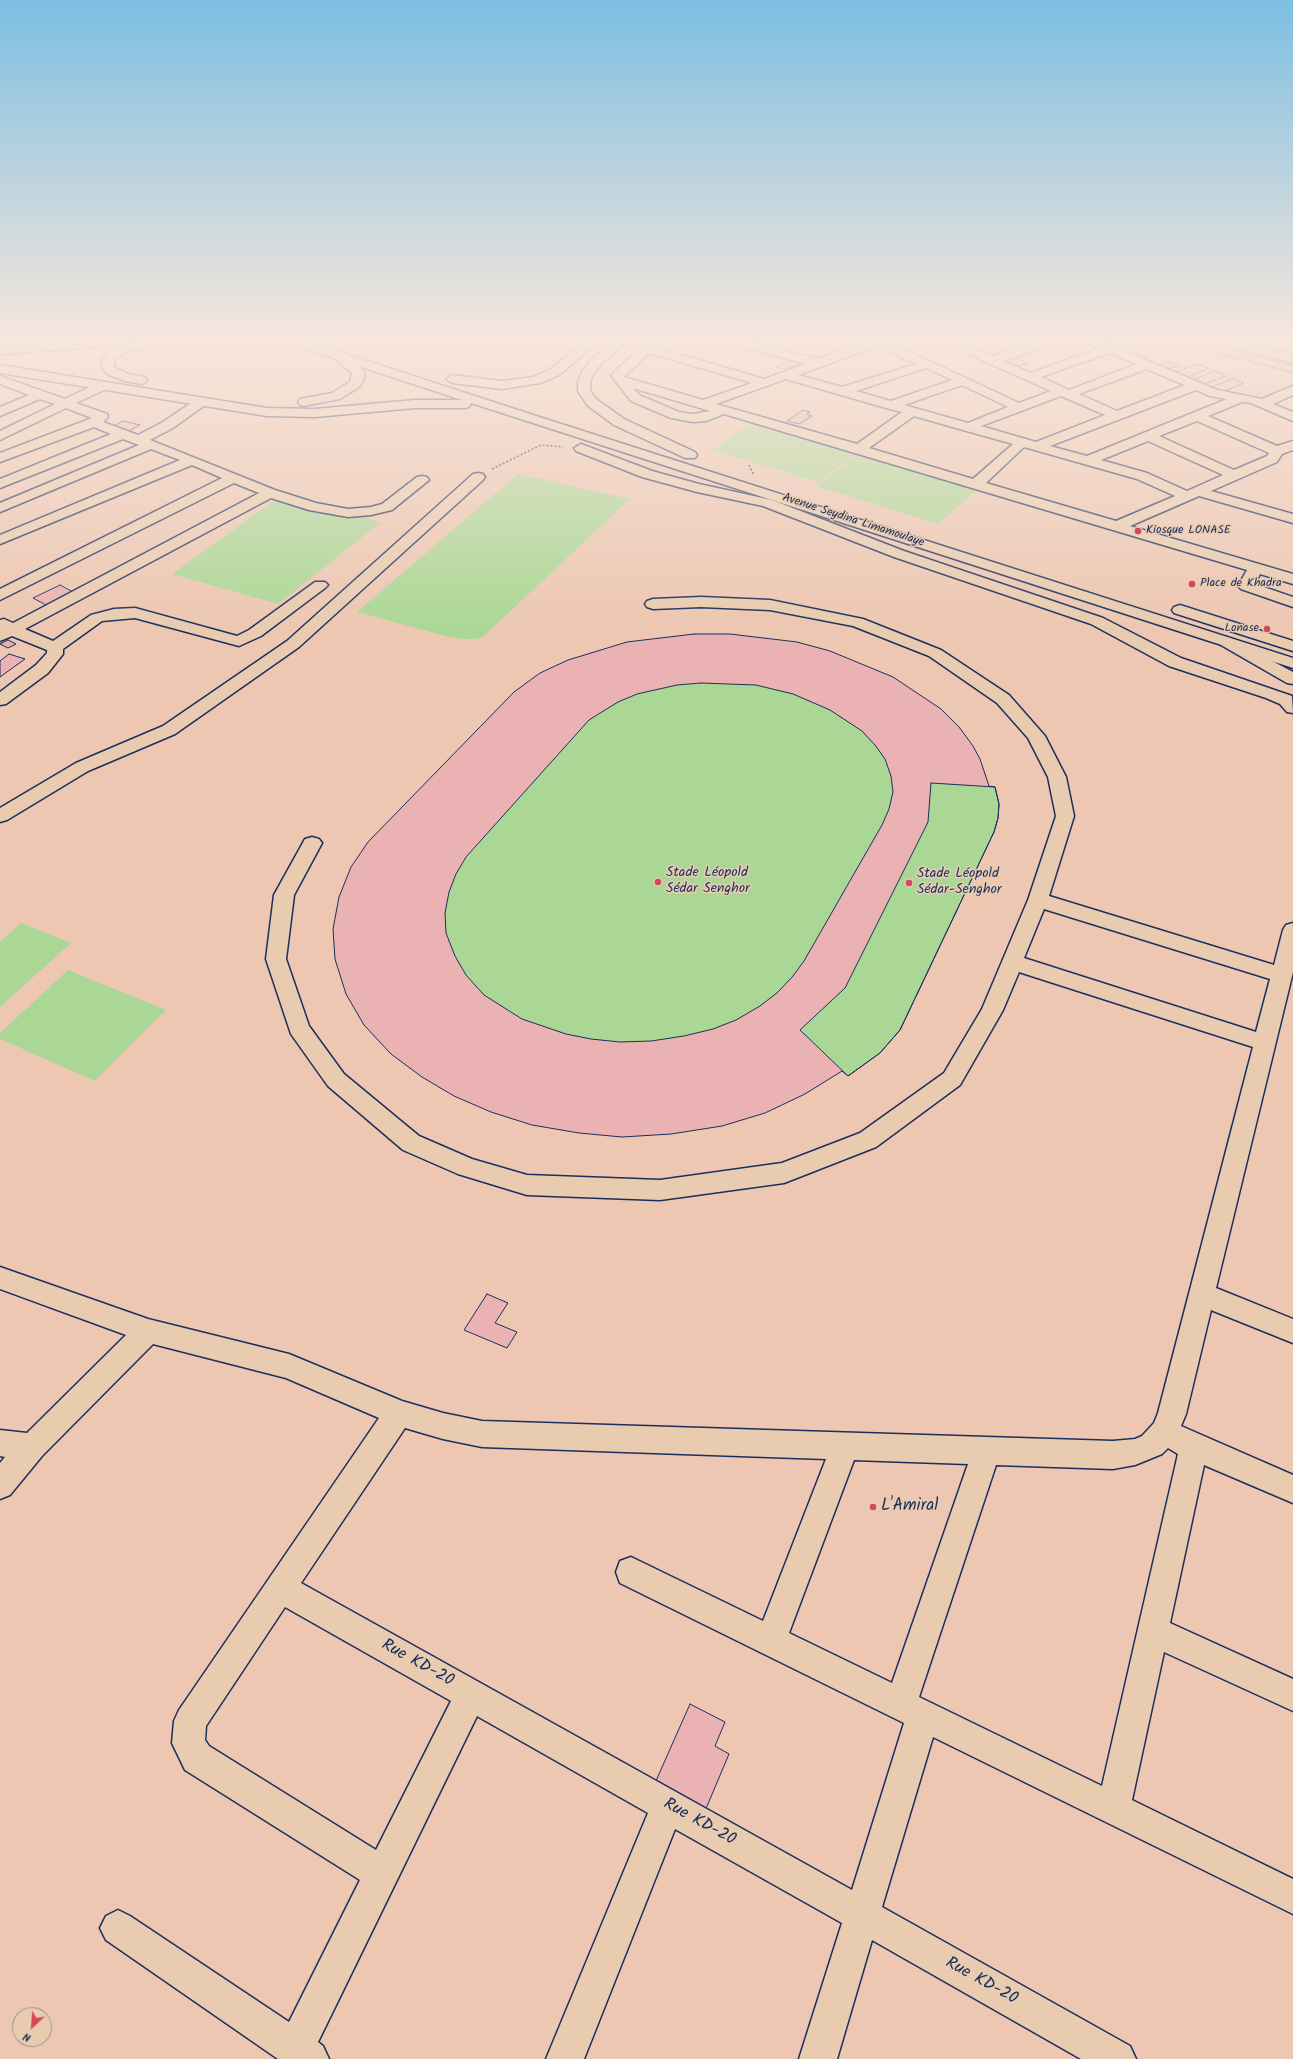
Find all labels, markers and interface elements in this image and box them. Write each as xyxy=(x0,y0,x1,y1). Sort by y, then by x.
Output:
street label: Avenue Seydina Limamoulaye xyxy=(780,491,926,551)
place label: Kiosque LONASE xyxy=(1146,524,1231,538)
marker: Kiosque LONASE xyxy=(1133,526,1143,536)
place label: Place de Khadra xyxy=(1200,577,1282,591)
marker: Place de Khadra xyxy=(1187,579,1197,589)
place label: Lonase xyxy=(1224,622,1259,636)
marker: Lonase xyxy=(1262,624,1272,634)
place label: Stade Léopold Sédar Senghor xyxy=(666,866,750,898)
place label: Stade Léopold Sédar-Senghor xyxy=(917,867,1002,900)
marker: Stade Léopold Sédar Senghor xyxy=(653,877,663,887)
marker: Stade Léopold Sédar-Senghor xyxy=(904,878,914,888)
place label: L'Amiral xyxy=(881,1497,938,1517)
marker: L'Amiral xyxy=(868,1502,878,1512)
street label: Rue KD-20 xyxy=(377,1636,457,1692)
street label: Rue KD-20 xyxy=(659,1795,739,1851)
street label: Rue KD-20 xyxy=(941,1954,1021,2010)
north arrow xyxy=(12,2007,52,2047)
text: N xyxy=(20,2027,34,2047)

